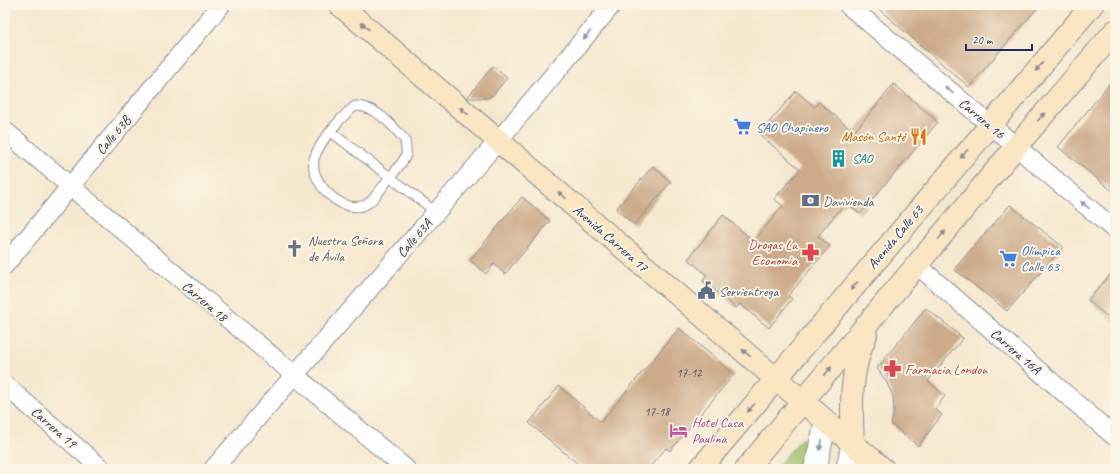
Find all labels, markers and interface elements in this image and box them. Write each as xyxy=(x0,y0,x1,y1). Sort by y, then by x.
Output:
one-way arrow xyxy=(360,22,370,31)
scale bar xyxy=(966,26,1032,52)
one-way arrow xyxy=(582,29,591,40)
text: 20 m xyxy=(972,32,994,48)
one-way arrow xyxy=(1035,61,1044,72)
one-way arrow xyxy=(944,86,954,95)
street label: Carrera 16 xyxy=(955,94,1008,143)
one-way arrow xyxy=(458,106,469,115)
street label: Calle 63B xyxy=(92,111,136,158)
one-way arrow xyxy=(1036,112,1046,122)
supermarket icon: SAO Chapinero xyxy=(733,117,753,137)
place label: SAO Chapinero xyxy=(756,119,829,136)
restaurant icon: Masón Santé xyxy=(908,126,928,146)
place label: Masón Santé xyxy=(841,128,907,145)
building icon: SAO xyxy=(829,148,849,168)
one-way arrow xyxy=(960,149,969,160)
place label: SAO xyxy=(852,150,875,167)
one-way arrow xyxy=(557,191,568,200)
bank icon: Davivienda xyxy=(800,191,820,211)
place label: Davivienda xyxy=(823,193,875,210)
street label: Avenida Carrera 17 xyxy=(570,201,652,276)
street label: Avenida Calle 63 xyxy=(864,201,928,273)
one-way arrow xyxy=(1080,201,1090,210)
street label: Calle 63A xyxy=(393,215,436,261)
one-way arrow xyxy=(937,230,946,241)
place label: Nuestra Señora de Ávila xyxy=(308,232,384,265)
place label: Drogas La Economia xyxy=(748,236,798,269)
church icon: Nuestra Señora de Ávila xyxy=(285,238,305,258)
pharmacy icon: Drogas La Economia xyxy=(800,242,820,262)
place label: Olímpica Calle 63 xyxy=(1021,242,1061,275)
supermarket icon: Olímpica Calle 63 xyxy=(998,248,1018,268)
street label: Carrera 18 xyxy=(178,277,232,326)
one-way arrow xyxy=(849,280,858,291)
public building icon: Servientrega xyxy=(696,281,716,301)
place label: Servientrega xyxy=(719,283,779,300)
street label: Carrera 16A xyxy=(987,325,1045,378)
one-way arrow xyxy=(740,349,751,358)
pharmacy icon: Farmacia London xyxy=(882,359,902,379)
place label: Farmacia London xyxy=(905,361,988,378)
house number: 17-12 xyxy=(676,365,703,381)
one-way arrow xyxy=(824,366,832,377)
street label: Carrera 19 xyxy=(28,403,81,453)
one-way arrow xyxy=(746,403,755,414)
house number: 17-18 xyxy=(644,404,671,420)
place label: Hotel Casa Paulina xyxy=(692,414,744,447)
hotel icon: Hotel Casa Paulina xyxy=(669,420,689,440)
one-way arrow xyxy=(817,439,823,451)

